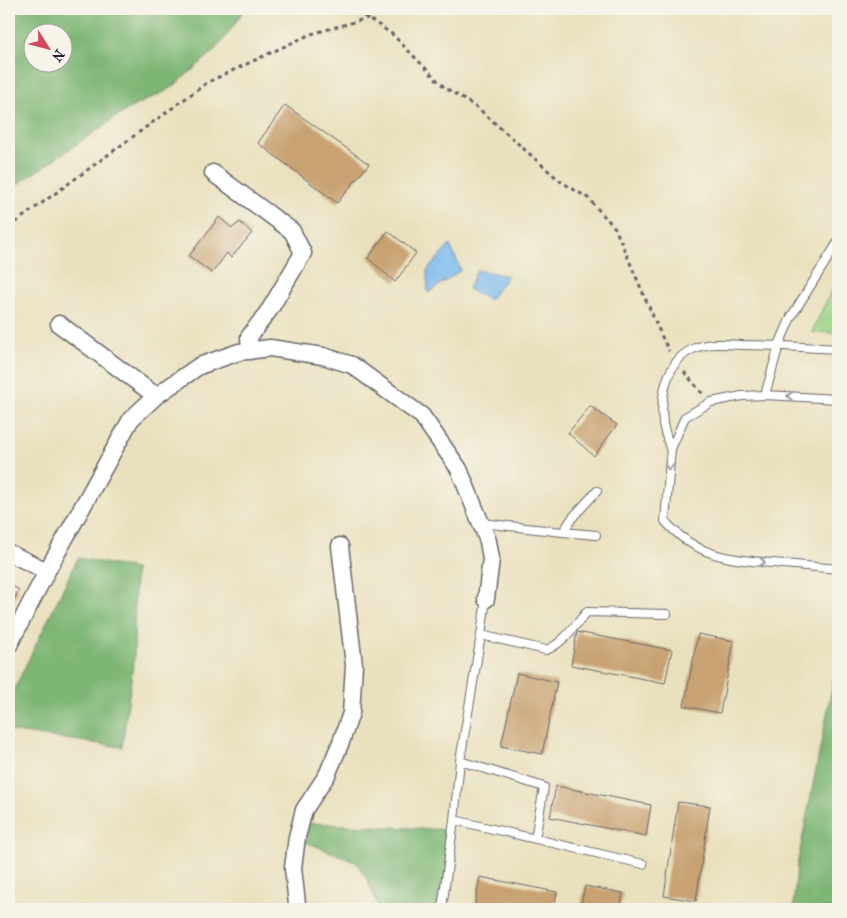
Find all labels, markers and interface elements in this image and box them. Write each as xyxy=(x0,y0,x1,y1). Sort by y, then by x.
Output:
north arrow xyxy=(22,22,72,72)
text: N xyxy=(48,46,68,65)
one-way arrow xyxy=(785,391,793,402)
one-way arrow xyxy=(664,464,675,472)
one-way arrow xyxy=(758,556,766,567)

